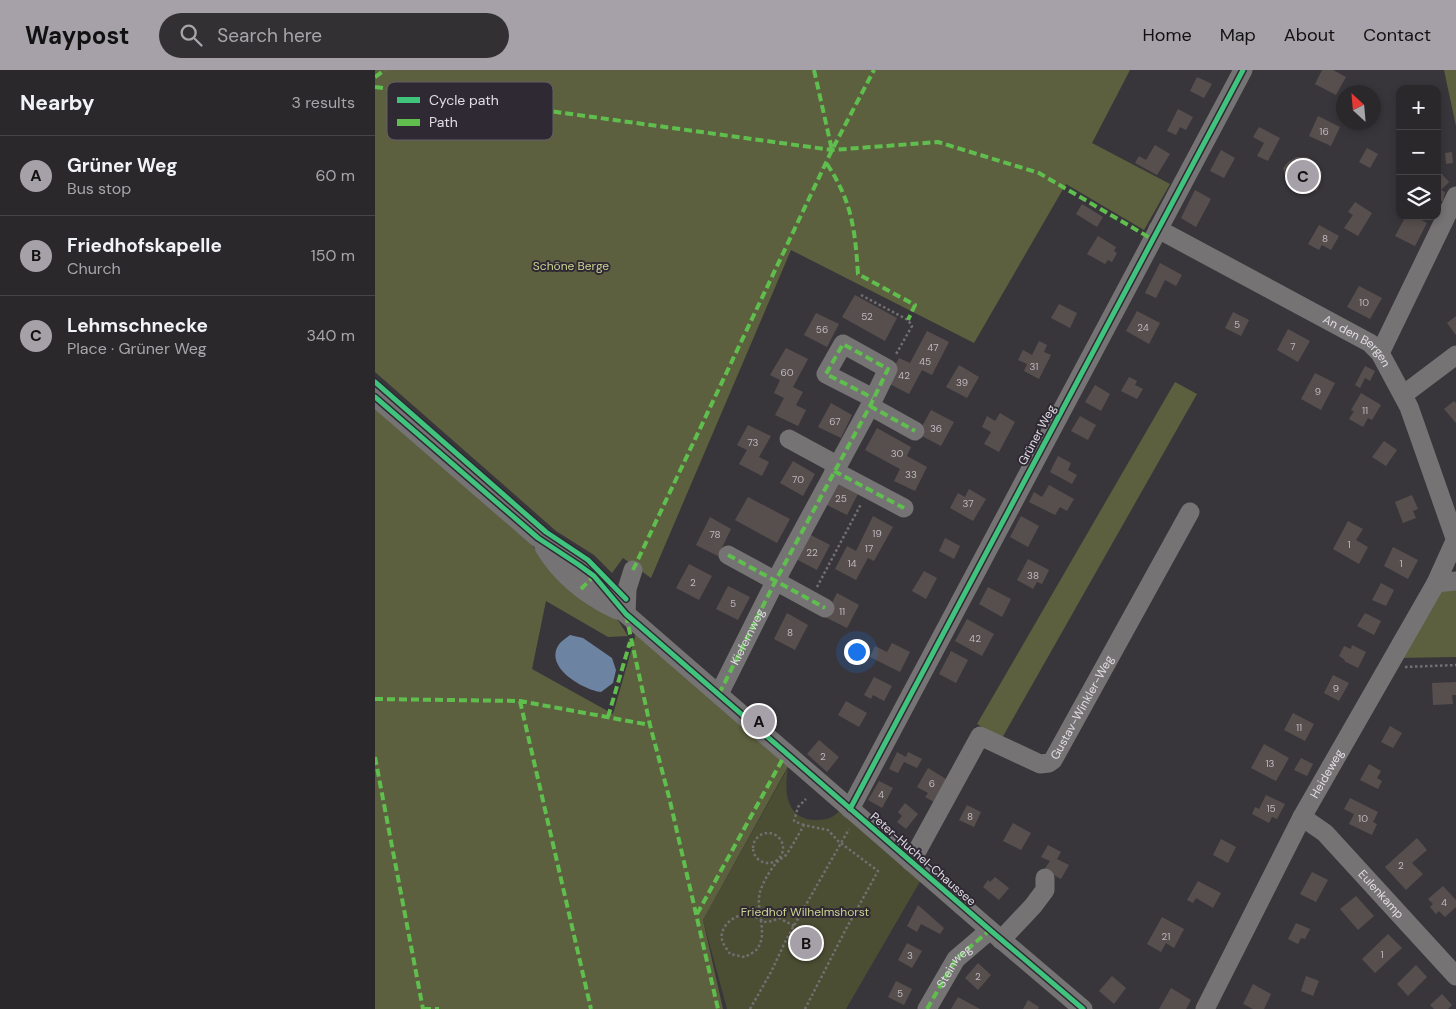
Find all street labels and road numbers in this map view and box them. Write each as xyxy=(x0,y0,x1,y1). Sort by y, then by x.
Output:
street label: An den Bergen xyxy=(1320,311,1394,370)
street label: Grüner Weg xyxy=(1014,402,1060,468)
street label: Kiefernweg xyxy=(727,606,769,668)
street label: Gustav-Winkler-Weg xyxy=(1047,652,1118,763)
street label: Heideweg xyxy=(1306,746,1347,801)
street label: Peter-Huchel-Chaussee xyxy=(867,809,979,909)
street label: Eulenkamp xyxy=(1355,866,1408,922)
street label: Steinweg xyxy=(933,941,975,991)

